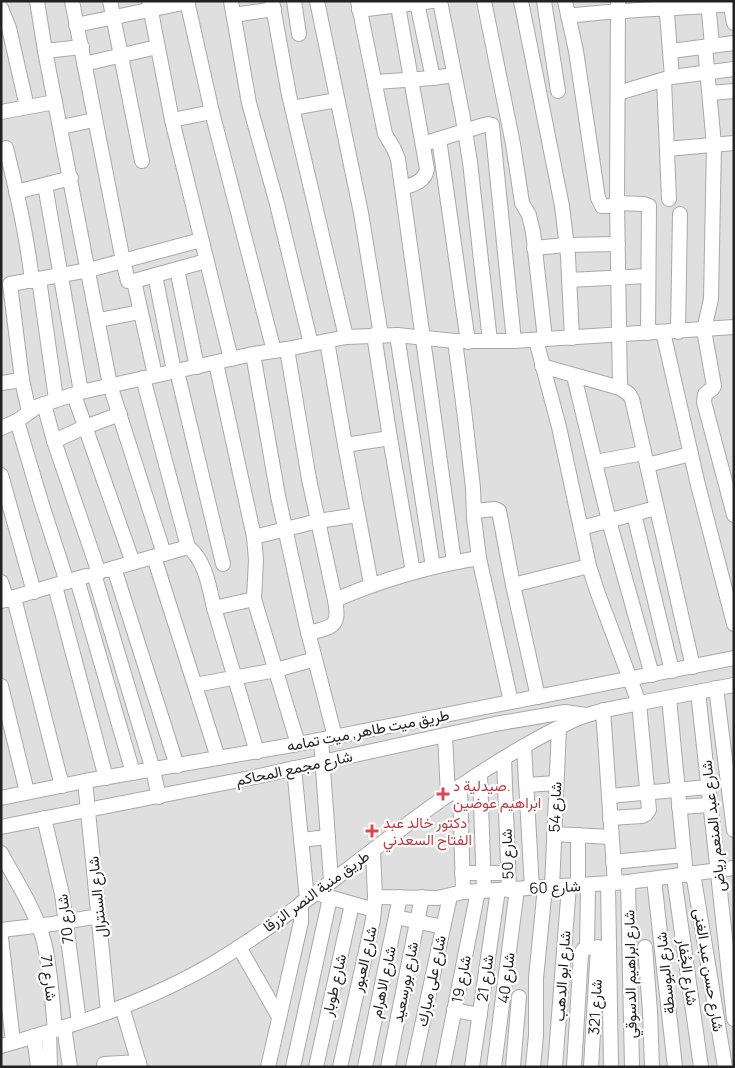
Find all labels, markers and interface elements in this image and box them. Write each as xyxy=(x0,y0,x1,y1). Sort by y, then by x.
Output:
street label: طريق ميت طاهر, ميت تمامه xyxy=(285,704,451,756)
street label: شارع مجمع المحاكم xyxy=(234,745,355,792)
street label: شارع عبد المنعم رياض xyxy=(696,759,731,893)
place label: صيدلية د. ابراهيم عوضين xyxy=(453,775,541,813)
street label: شارع 54 xyxy=(544,781,567,833)
marker: صيدلية د. ابراهيم عوضين xyxy=(437,788,449,800)
place label: دكتور خالد عبد الفتاح السعدني xyxy=(383,812,472,853)
marker: دكتور خالد عبد الفتاح السعدني xyxy=(365,824,379,838)
street label: شارع 50 xyxy=(496,828,519,880)
street label: طريق منية النصر الزرقا xyxy=(258,845,374,937)
street label: شارع السنترال xyxy=(82,855,113,939)
street label: شارع 60 xyxy=(529,875,582,900)
street label: شارع 70 xyxy=(52,893,79,945)
street label: شارع حسن عبد الغنى xyxy=(688,907,729,1034)
street label: شارع ابراهيم الدسوقي xyxy=(618,909,645,1038)
street label: شارع العبور xyxy=(346,924,383,995)
street label: شارع ابو الدهب xyxy=(548,930,577,1022)
street label: شارع البوسطة xyxy=(650,931,681,1015)
street label: شارع على مبارك xyxy=(411,933,452,1029)
street label: شارع الجُفار xyxy=(672,936,703,1007)
street label: شارع بورسعيد xyxy=(387,940,424,1024)
street label: شارع الاهرام xyxy=(365,944,402,1020)
street label: شارع 40 xyxy=(492,951,521,1005)
street label: شارع طوبار xyxy=(316,952,352,1019)
street label: شارع 19 xyxy=(446,953,477,1005)
street label: شارع 21 xyxy=(471,953,500,1003)
street label: شارع 71 xyxy=(35,954,62,1003)
street label: شارع 321 xyxy=(583,978,608,1036)

